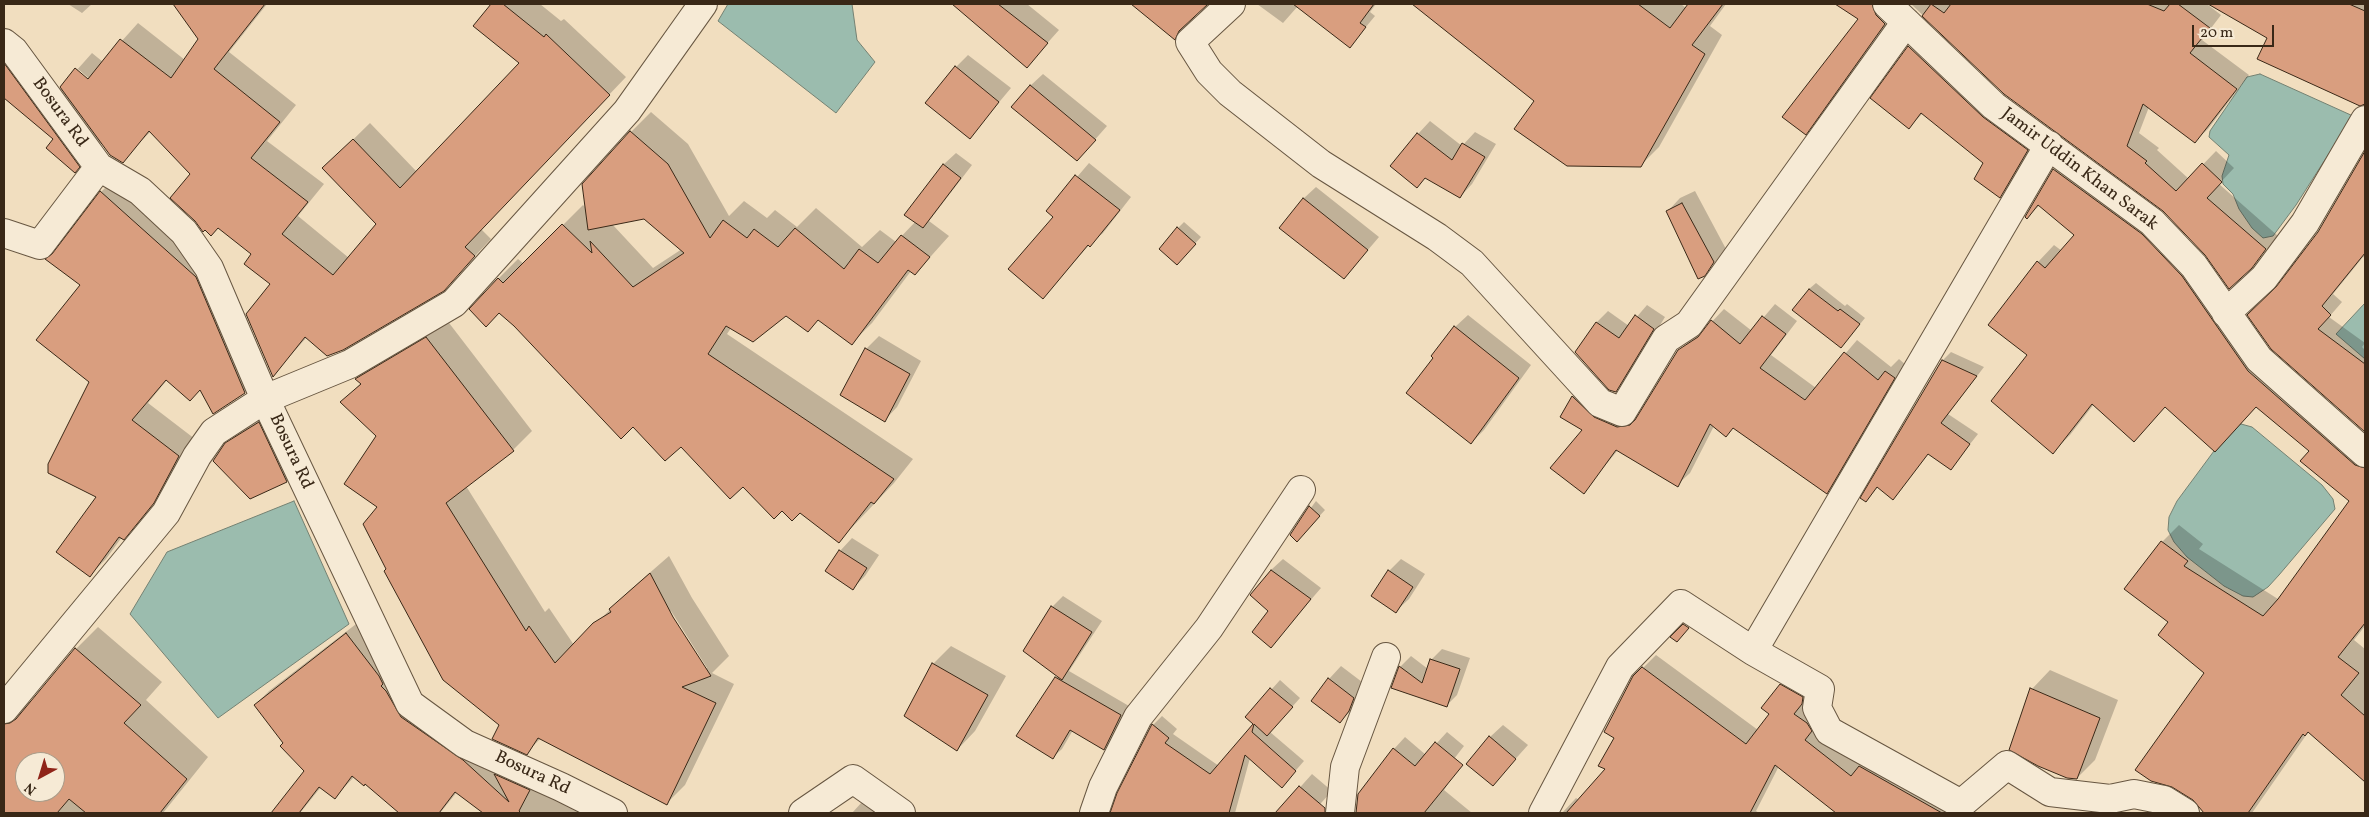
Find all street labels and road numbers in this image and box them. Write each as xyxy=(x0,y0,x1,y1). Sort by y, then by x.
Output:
street label: Bosura Rd xyxy=(26,74,92,152)
street label: Jamir Uddin Khan Sarak xyxy=(1996,104,2162,236)
street label: Bosura Rd xyxy=(263,411,317,493)
street label: Bosura Rd xyxy=(491,747,573,801)

